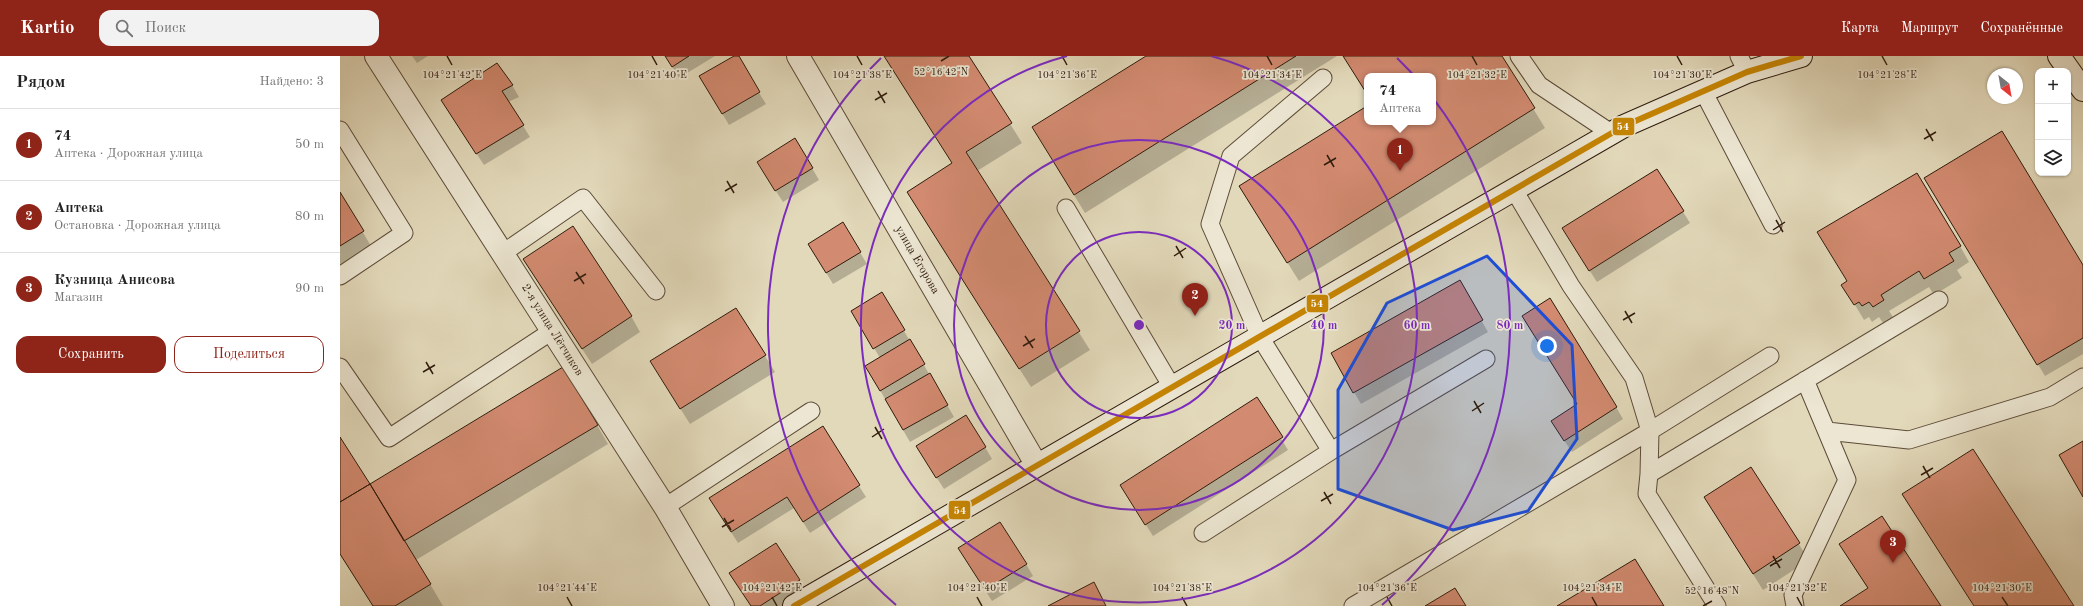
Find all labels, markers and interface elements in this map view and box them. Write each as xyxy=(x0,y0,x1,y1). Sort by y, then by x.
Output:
search box xyxy=(99,10,379,46)
icon: search xyxy=(113,17,135,39)
text: Kartio xyxy=(20,19,75,38)
text: Поиск xyxy=(145,21,186,36)
text: Карта xyxy=(1841,21,1879,35)
text: Маршрут xyxy=(1901,21,1958,35)
text: Сохранённые xyxy=(1980,21,2063,35)
text: 52°16'42"N xyxy=(914,67,969,77)
north arrow xyxy=(1987,68,2023,104)
map controls xyxy=(2035,68,2071,176)
button: + xyxy=(2035,68,2071,104)
text: 104°21'42"E xyxy=(422,70,482,80)
text: 104°21'40"E xyxy=(627,70,687,80)
text: 104°21'38"E xyxy=(832,70,892,80)
text: 104°21'36"E xyxy=(1037,70,1097,80)
text: 104°21'34"E xyxy=(1242,70,1302,80)
text: 104°21'32"E xyxy=(1447,70,1507,80)
text: 104°21'30"E xyxy=(1652,70,1712,80)
text: 104°21'28"E xyxy=(1857,70,1917,80)
popup xyxy=(1364,73,1436,125)
text: Рядом xyxy=(16,74,65,91)
text: Найдено: 3 xyxy=(260,75,324,88)
text: 74 xyxy=(1379,84,1396,99)
text: Аптека xyxy=(1379,102,1421,115)
button: − xyxy=(2035,104,2071,140)
line badge: 54 xyxy=(1612,117,1635,136)
text: 54 xyxy=(1617,122,1629,133)
text: 74 xyxy=(54,129,71,144)
text: 1 xyxy=(25,138,33,151)
text: 50 m xyxy=(295,138,324,151)
pin: 1 xyxy=(1387,138,1413,171)
button: layers xyxy=(2035,140,2071,176)
text: Аптека · Дорожная улица xyxy=(54,147,203,160)
text: Аптека xyxy=(54,201,104,216)
text: 2 xyxy=(25,210,33,223)
text: 80 m xyxy=(295,210,324,223)
text: Остановка · Дорожная улица xyxy=(54,219,221,232)
street label: улица Егорова xyxy=(893,224,941,296)
text: Кузница Анисова xyxy=(54,273,175,288)
text: 3 xyxy=(25,282,33,295)
text: 90 m xyxy=(295,282,324,295)
street label: 2-я улица Лётчиков xyxy=(519,282,585,378)
pin: 2 xyxy=(1182,283,1208,316)
text: Магазин xyxy=(54,291,103,304)
line badge: 54 xyxy=(1306,294,1329,313)
text: 54 xyxy=(1311,299,1323,310)
centre of rings xyxy=(1132,318,1146,332)
text: 20 m xyxy=(1219,320,1246,332)
text: 40 m xyxy=(1311,320,1338,332)
text: 60 m xyxy=(1404,320,1431,332)
text: 80 m xyxy=(1497,320,1524,332)
button: Сохранить xyxy=(16,336,166,373)
button: Поделиться xyxy=(174,336,324,373)
your location xyxy=(1537,336,1557,356)
line badge: 54 xyxy=(948,500,971,520)
text: 54 xyxy=(954,506,966,517)
pin: 3 xyxy=(1880,530,1906,563)
text: 104°21'44"E xyxy=(537,583,597,593)
text: 104°21'42"E xyxy=(742,583,802,593)
text: 104°21'40"E xyxy=(947,583,1007,593)
text: 104°21'38"E xyxy=(1152,583,1212,593)
text: 104°21'36"E xyxy=(1357,583,1417,593)
text: 104°21'34"E xyxy=(1562,583,1622,593)
text: 104°21'32"E xyxy=(1767,583,1827,593)
text: 104°21'30"E xyxy=(1972,583,2032,593)
text: 52°16'48"N xyxy=(1685,586,1740,596)

